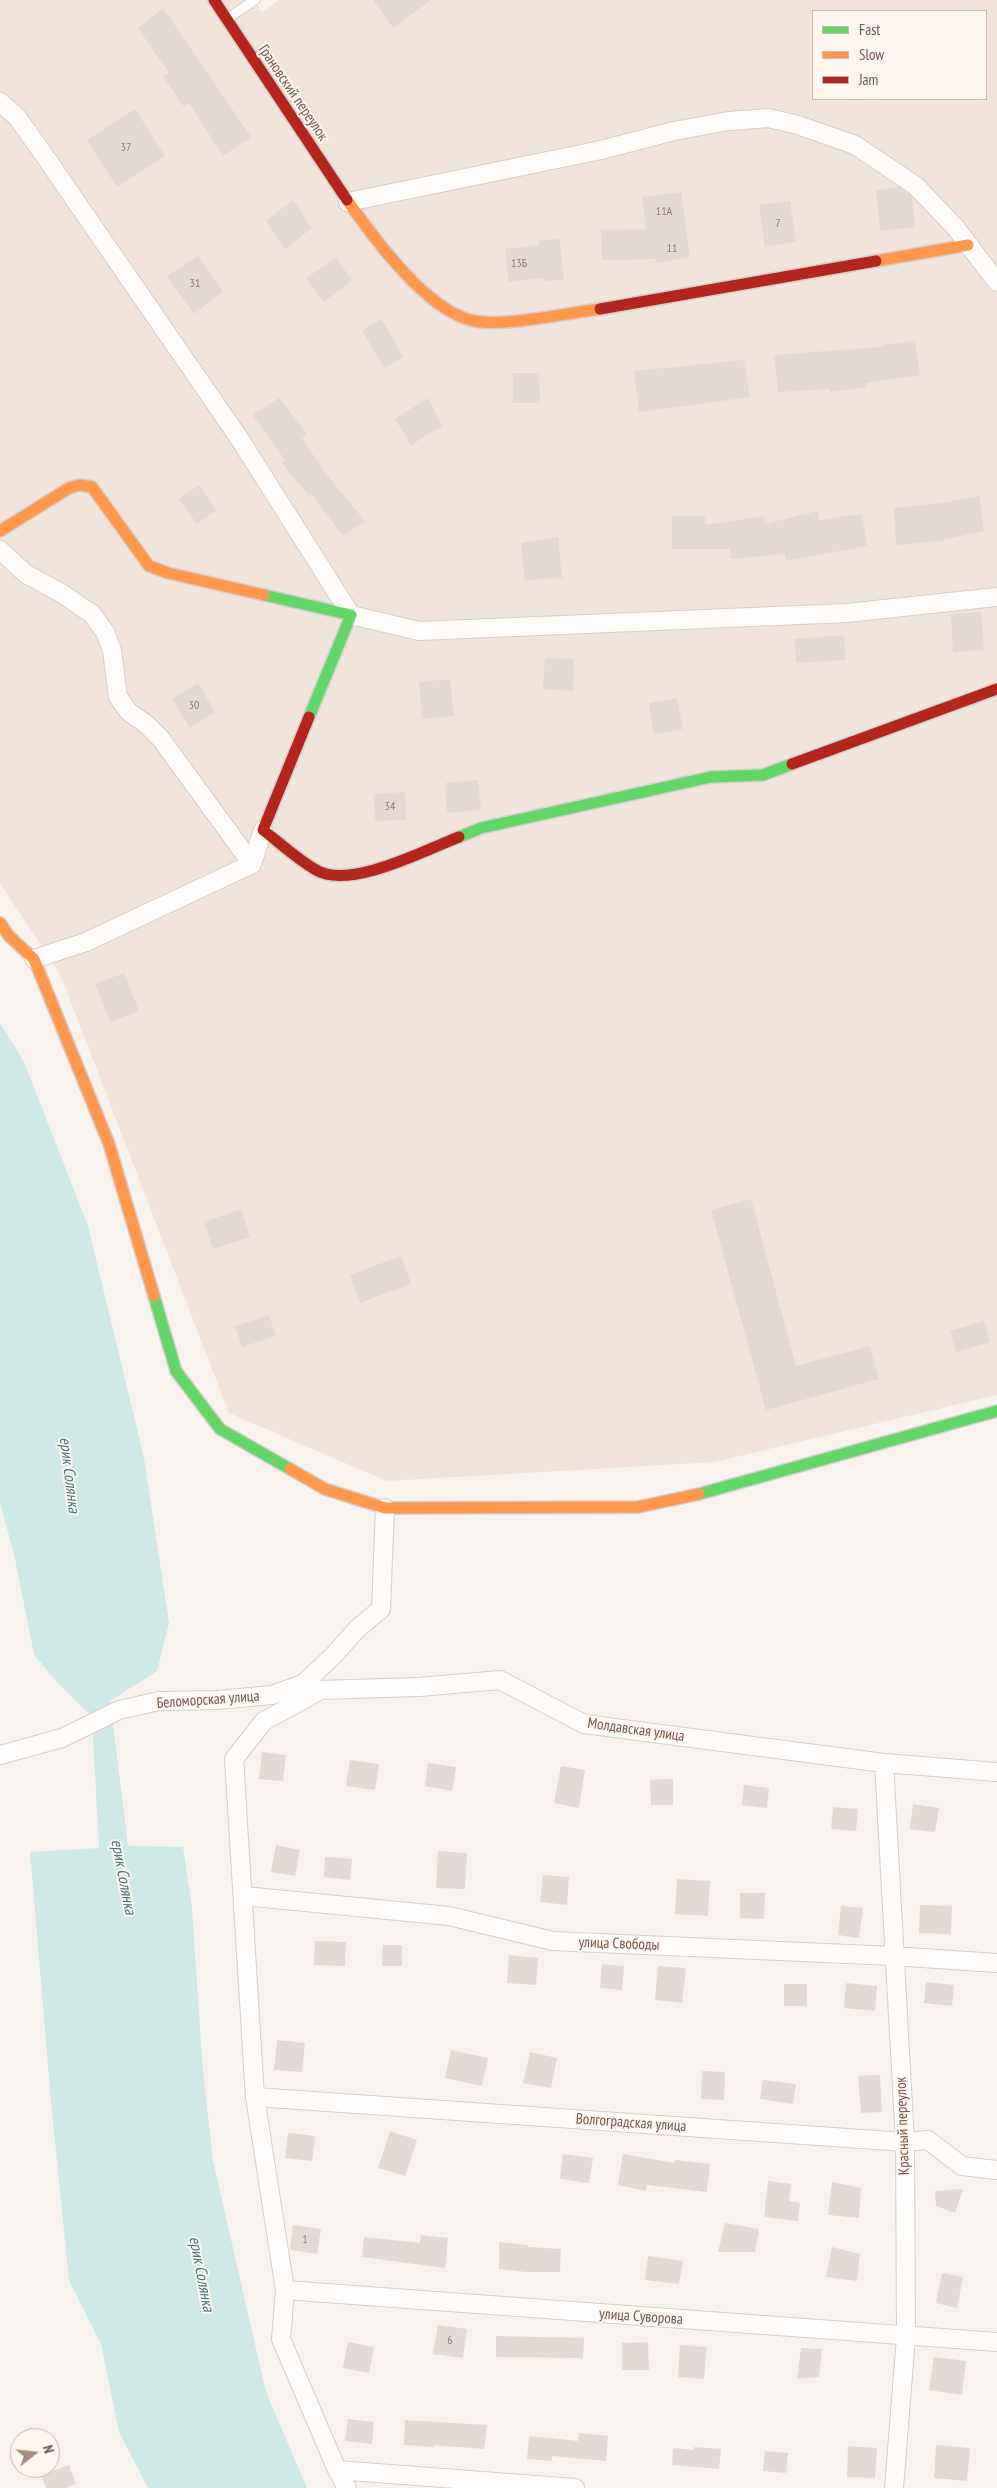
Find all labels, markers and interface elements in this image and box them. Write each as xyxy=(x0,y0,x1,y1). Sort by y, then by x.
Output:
legend xyxy=(812,10,987,100)
text: Fast xyxy=(859,20,880,39)
street label: Грановский переулок xyxy=(254,42,332,144)
text: Slow xyxy=(859,45,884,64)
text: Jam xyxy=(859,70,878,89)
house number: 37 xyxy=(121,141,131,155)
house number: 11А xyxy=(656,205,672,219)
house number: 7 xyxy=(775,217,781,231)
house number: 11 xyxy=(667,242,677,256)
house number: 13Б xyxy=(511,257,527,271)
house number: 31 xyxy=(190,277,200,291)
house number: 30 xyxy=(189,699,199,713)
house number: 34 xyxy=(385,800,395,814)
water label: ерик Солянка xyxy=(55,1436,83,1514)
street label: Беломорская улица xyxy=(156,1687,260,1713)
street label: Молдавская улица xyxy=(586,1714,686,1746)
water label: ерик Солянка xyxy=(106,1838,140,1916)
street label: улица Свободы xyxy=(578,1934,660,1954)
street label: Красный переулок xyxy=(892,2076,914,2176)
street label: Волгоградская улица xyxy=(575,2110,687,2136)
house number: 1 xyxy=(302,2233,308,2247)
water label: ерик Солянка xyxy=(184,2235,218,2313)
street label: улица Суворова xyxy=(599,2305,683,2329)
house number: 6 xyxy=(447,2334,453,2348)
north arrow xyxy=(10,2428,60,2478)
text: N xyxy=(39,2443,58,2455)

